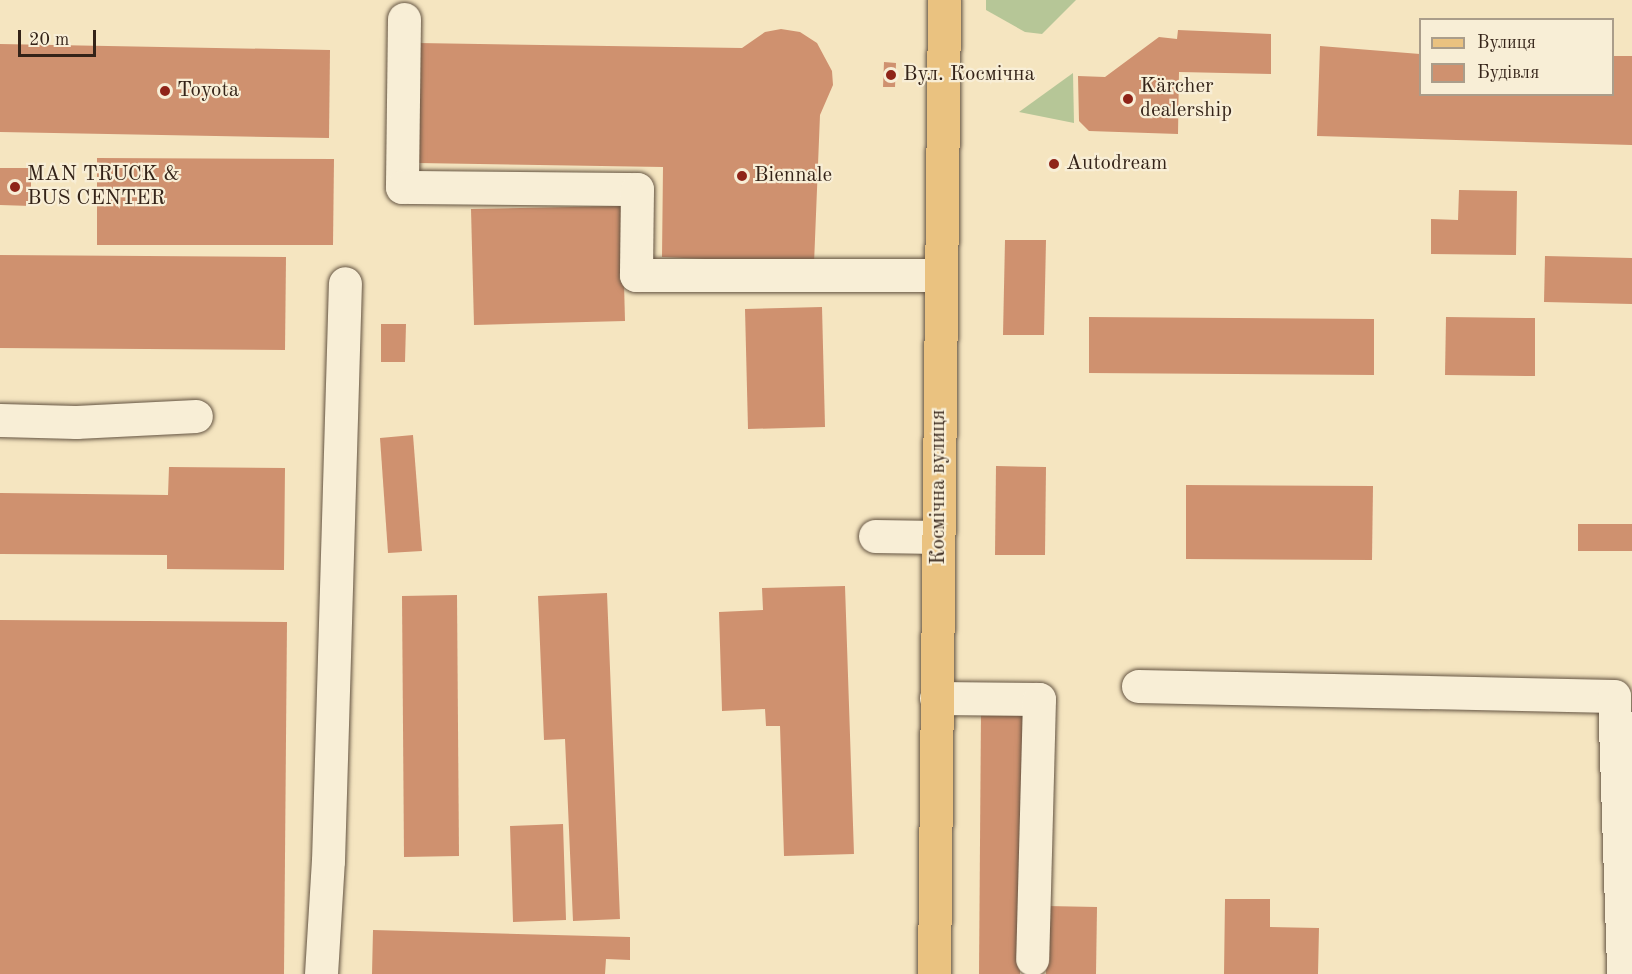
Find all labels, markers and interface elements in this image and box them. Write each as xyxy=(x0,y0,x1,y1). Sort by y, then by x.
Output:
scale bar xyxy=(21,18,99,56)
legend xyxy=(1419,18,1614,96)
text: 20 m xyxy=(29,31,69,49)
text: Вулиця xyxy=(1477,34,1536,52)
place label: Вул. Космічна xyxy=(903,62,1035,88)
text: Будівля xyxy=(1477,64,1539,82)
marker: Вул. Космічна xyxy=(884,68,898,82)
place label: Kärcher dealership xyxy=(1140,74,1232,124)
place label: Toyota xyxy=(177,78,239,104)
marker: Toyota xyxy=(158,84,172,98)
marker: Kärcher dealership xyxy=(1121,92,1135,106)
place label: Autodream xyxy=(1066,151,1167,177)
marker: Autodream xyxy=(1047,157,1061,171)
place label: MAN TRUCK & BUS CENTER xyxy=(27,162,180,212)
place label: Biennale xyxy=(754,163,832,189)
marker: Biennale xyxy=(735,169,749,183)
marker: MAN TRUCK & BUS CENTER xyxy=(8,180,22,194)
street label: Космічна вулиця xyxy=(926,409,952,565)

